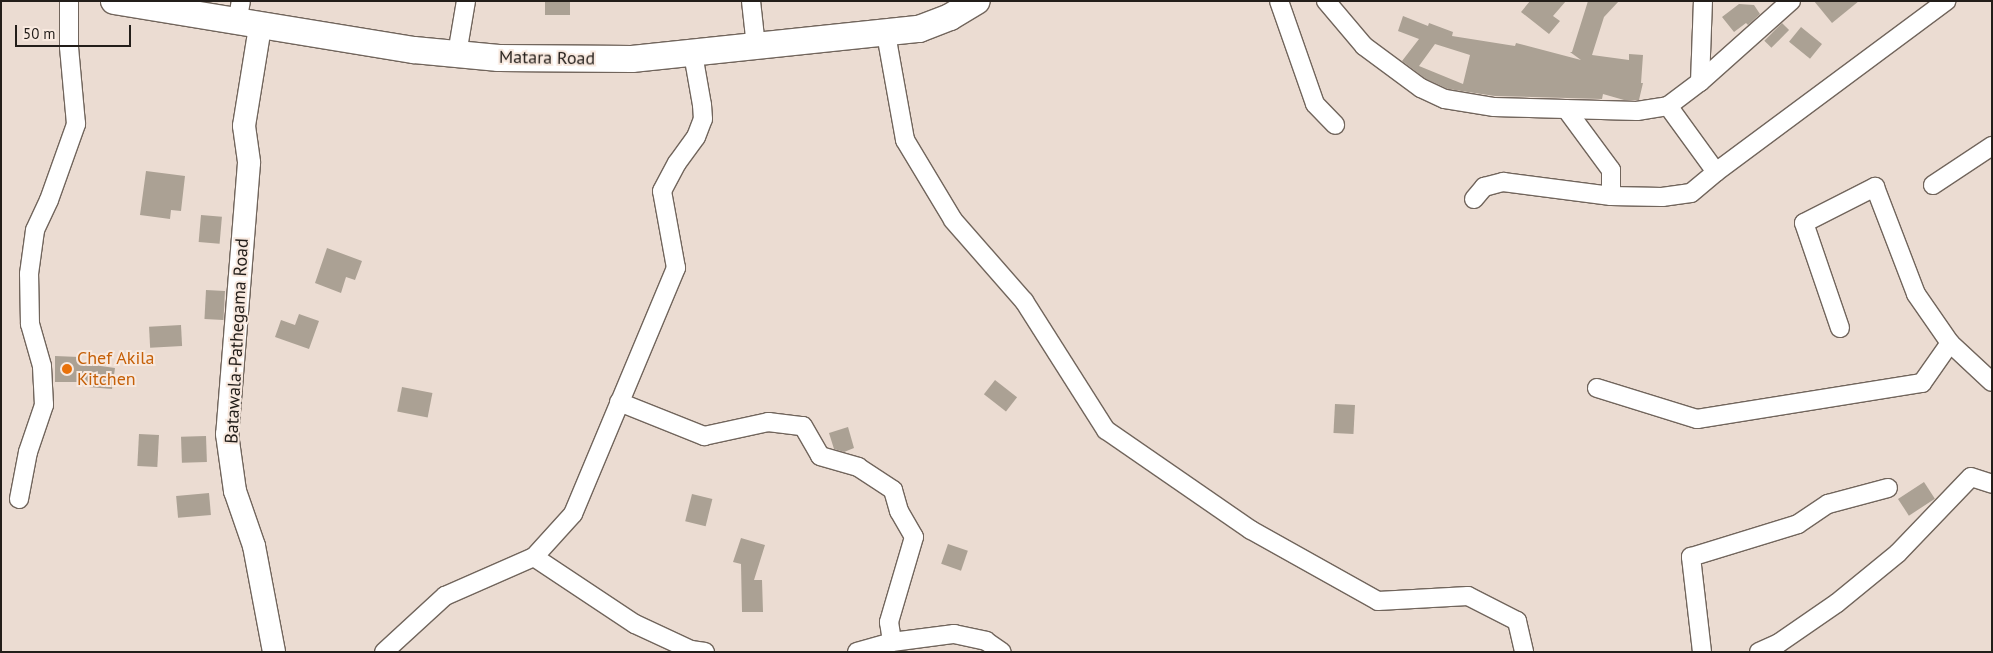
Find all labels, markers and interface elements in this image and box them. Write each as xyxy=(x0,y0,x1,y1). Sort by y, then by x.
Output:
scale bar xyxy=(18,15,134,47)
text: 50 m xyxy=(23,24,56,43)
street label: Matara Road xyxy=(499,46,595,70)
street label: Batawala-Pathegama Road xyxy=(221,238,253,444)
place label: Chef Akila Kitchen xyxy=(77,348,155,390)
marker: Chef Akila Kitchen xyxy=(61,363,73,375)

